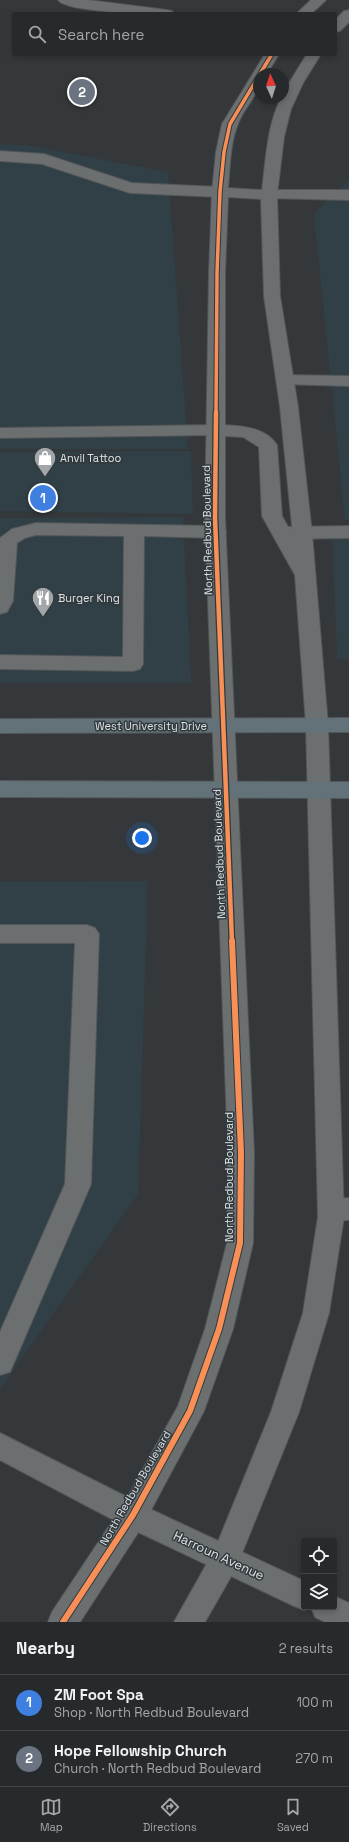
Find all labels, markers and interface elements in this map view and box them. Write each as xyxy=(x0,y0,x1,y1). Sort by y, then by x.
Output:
search box xyxy=(12,12,337,56)
icon: search xyxy=(26,23,48,45)
text: Search here xyxy=(58,25,144,44)
north arrow xyxy=(253,68,289,104)
pin: 2 xyxy=(69,77,95,107)
shop icon: Anvil Tattoo xyxy=(32,445,58,478)
place label: Anvil Tattoo xyxy=(60,451,122,465)
street label: North Redbud Boulevard xyxy=(199,465,215,595)
pin: 1 xyxy=(30,483,56,513)
restaurant icon: Burger King xyxy=(30,585,56,618)
place label: Burger King xyxy=(58,591,120,605)
street label: West University Drive xyxy=(95,719,207,733)
street label: North Redbud Boulevard xyxy=(210,789,228,919)
your location xyxy=(132,828,152,848)
street label: North Redbud Boulevard xyxy=(222,1112,236,1242)
street label: North Redbud Boulevard xyxy=(96,1428,174,1548)
street label: Harroun Avenue xyxy=(171,1527,267,1584)
map controls xyxy=(301,1538,337,1610)
button: locate xyxy=(301,1538,337,1574)
button: layers xyxy=(301,1574,337,1610)
text: Nearby xyxy=(16,1637,75,1659)
text: 2 results xyxy=(279,1640,333,1657)
text: ZM Foot Spa xyxy=(54,1685,144,1704)
text: 1 xyxy=(26,1694,32,1711)
text: 100 m xyxy=(296,1694,333,1711)
text: Shop · North Redbud Boulevard xyxy=(54,1704,249,1721)
text: Hope Fellowship Church xyxy=(54,1741,227,1760)
text: 2 xyxy=(25,1750,33,1767)
text: 270 m xyxy=(295,1750,333,1767)
text: Church · North Redbud Boulevard xyxy=(54,1760,261,1777)
tab: Map xyxy=(40,1796,63,1834)
tab: Directions xyxy=(143,1796,197,1834)
tab: Saved xyxy=(277,1796,309,1834)

